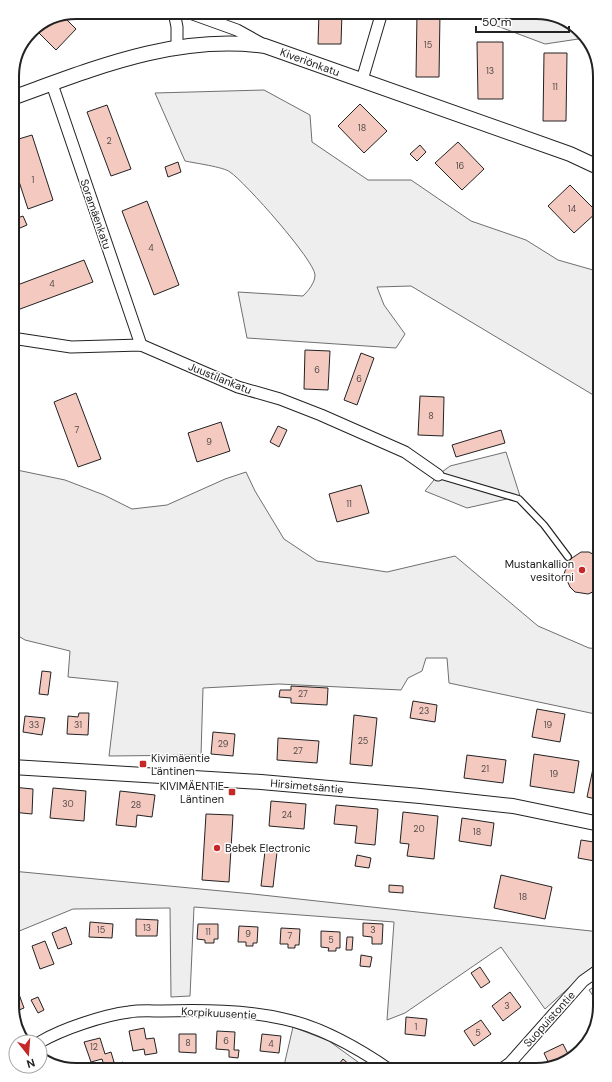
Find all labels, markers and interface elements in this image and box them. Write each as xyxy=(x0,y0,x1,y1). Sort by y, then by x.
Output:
scale bar xyxy=(476,8,569,34)
text: 50 m xyxy=(482,14,511,30)
house number: 15 xyxy=(424,39,432,51)
street label: Kiveriönkatu xyxy=(278,45,342,79)
house number: 13 xyxy=(486,65,494,77)
house number: 11 xyxy=(552,81,558,93)
house number: 18 xyxy=(358,122,366,134)
house number: 2 xyxy=(106,135,112,147)
house number: 16 xyxy=(456,160,465,172)
house number: 1 xyxy=(32,174,35,186)
street label: Soramäenkatu xyxy=(77,177,115,251)
house number: 14 xyxy=(568,203,577,215)
house number: 4 xyxy=(148,242,154,254)
house number: 4 xyxy=(49,278,55,290)
street label: Juustilankatu xyxy=(186,359,254,397)
house number: 6 xyxy=(314,364,320,376)
house number: 6 xyxy=(356,373,362,385)
house number: 8 xyxy=(428,410,434,422)
house number: 7 xyxy=(75,424,80,436)
house number: 9 xyxy=(206,436,212,448)
house number: 11 xyxy=(346,498,352,510)
place label: Mustankallion vesitorni xyxy=(505,557,574,584)
marker: Mustankallion vesitorni xyxy=(577,565,587,575)
house number: 27 xyxy=(298,688,308,700)
house number: 23 xyxy=(419,705,429,717)
house number: 33 xyxy=(29,719,39,731)
house number: 31 xyxy=(74,719,82,731)
house number: 19 xyxy=(544,719,553,731)
house number: 25 xyxy=(358,735,368,747)
house number: 29 xyxy=(218,738,229,750)
house number: 27 xyxy=(293,745,303,757)
place label: Kivimäentie Läntinen xyxy=(151,751,210,778)
marker: Kivimäentie Läntinen xyxy=(138,759,148,769)
house number: 21 xyxy=(481,763,489,775)
house number: 19 xyxy=(550,768,559,780)
street label: Hirsimetsäntie xyxy=(270,776,344,796)
place label: KIVIMÄENTIE Läntinen xyxy=(160,779,224,806)
marker: KIVIMÄENTIE Läntinen xyxy=(227,787,237,797)
house number: 30 xyxy=(62,798,74,810)
house number: 28 xyxy=(131,799,141,811)
house number: 24 xyxy=(282,809,293,821)
house number: 20 xyxy=(413,823,425,835)
house number: 18 xyxy=(473,826,481,838)
place label: Bebek Electronic xyxy=(225,841,310,855)
marker: Bebek Electronic xyxy=(212,843,222,853)
house number: 18 xyxy=(519,891,527,903)
house number: 13 xyxy=(143,922,151,934)
house number: 15 xyxy=(97,924,105,936)
house number: 3 xyxy=(370,924,376,936)
house number: 11 xyxy=(205,926,211,938)
house number: 9 xyxy=(245,928,251,940)
house number: 7 xyxy=(288,930,293,942)
house number: 5 xyxy=(328,934,334,946)
street label: Suopuistontie xyxy=(520,988,578,1050)
house number: 3 xyxy=(504,1000,510,1012)
street label: Korpikuusentie xyxy=(181,1004,257,1022)
house number: 1 xyxy=(415,1021,418,1033)
house number: 5 xyxy=(475,1027,481,1039)
north arrow xyxy=(8,1034,48,1074)
house number: 6 xyxy=(223,1035,229,1047)
house number: 8 xyxy=(185,1037,191,1049)
house number: 4 xyxy=(268,1038,274,1050)
house number: 12 xyxy=(90,1041,98,1053)
text: N xyxy=(25,1056,37,1071)

